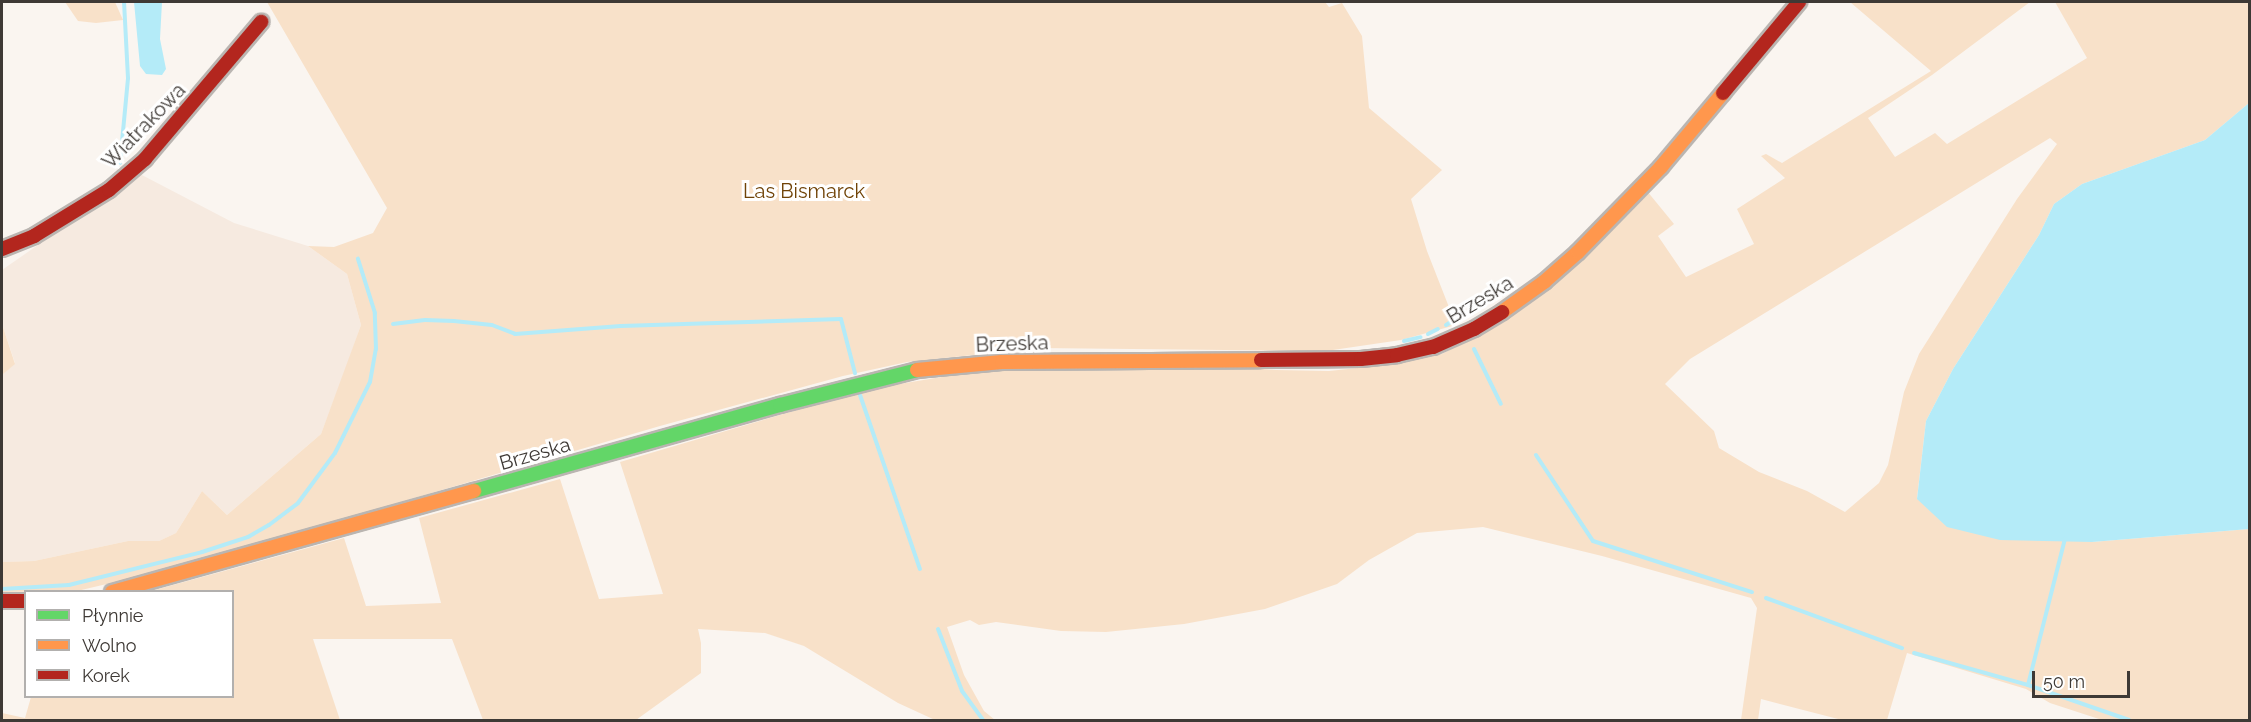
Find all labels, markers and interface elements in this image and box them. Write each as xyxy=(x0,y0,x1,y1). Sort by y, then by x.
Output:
street label: Wiatrakowa xyxy=(97,78,191,174)
park label: Las Bismarck xyxy=(743,179,865,203)
street label: Brzeska xyxy=(1443,271,1517,329)
street label: Brzeska xyxy=(975,331,1049,357)
street label: Brzeska xyxy=(497,432,573,476)
legend xyxy=(24,590,234,698)
text: Płynnie xyxy=(82,605,143,626)
text: Wolno xyxy=(82,635,136,656)
scale bar xyxy=(2035,659,2132,697)
text: Korek xyxy=(82,665,130,686)
text: 50 m xyxy=(2043,671,2085,692)

